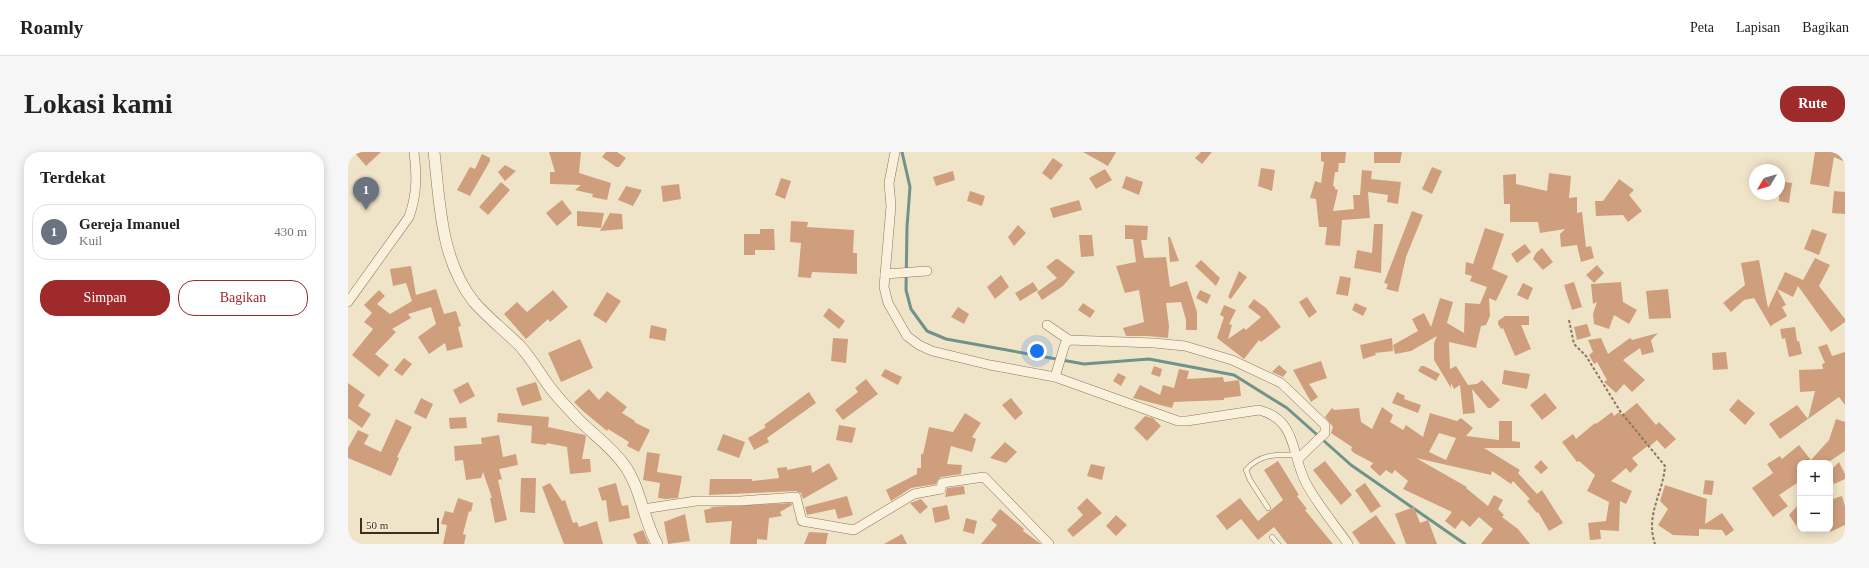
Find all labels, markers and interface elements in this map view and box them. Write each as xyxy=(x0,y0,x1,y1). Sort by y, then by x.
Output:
text: Roamly xyxy=(20,17,83,38)
text: Peta xyxy=(1690,20,1714,35)
text: Lapisan xyxy=(1736,20,1780,35)
text: Bagikan xyxy=(1802,20,1849,35)
button: Rute xyxy=(1780,86,1845,122)
text: Lokasi kami xyxy=(24,88,173,119)
north arrow xyxy=(1749,164,1785,200)
text: Terdekat xyxy=(40,168,106,187)
pin: 1 xyxy=(353,177,379,210)
text: Gereja Imanuel xyxy=(79,216,180,232)
text: 1 xyxy=(51,224,57,239)
text: 430 m xyxy=(274,224,307,239)
text: Kuil xyxy=(79,233,102,248)
button: Simpan xyxy=(40,280,170,316)
button: Bagikan xyxy=(178,280,308,316)
your location xyxy=(1027,341,1047,361)
map controls xyxy=(1797,460,1833,532)
button: + xyxy=(1797,460,1833,496)
button: − xyxy=(1797,496,1833,532)
scale bar xyxy=(360,516,439,535)
text: 50 m xyxy=(366,519,388,531)

